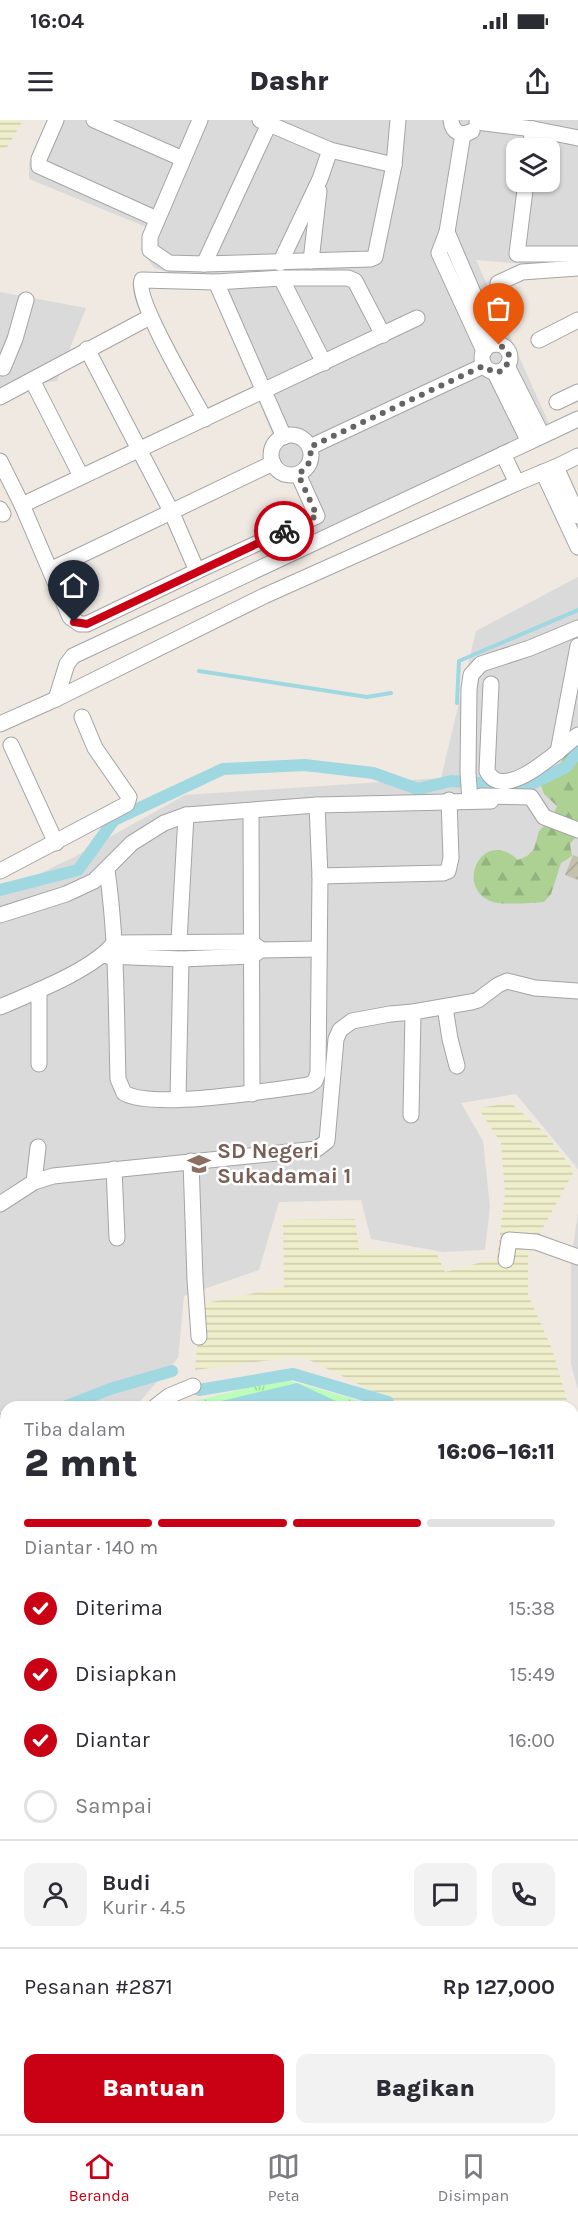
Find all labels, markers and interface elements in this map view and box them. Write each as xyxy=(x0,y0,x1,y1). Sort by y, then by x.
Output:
text: 16:04 xyxy=(30,8,84,34)
icon: menu xyxy=(24,65,57,98)
text: Dashr xyxy=(249,65,329,97)
icon: share xyxy=(521,65,554,98)
map controls xyxy=(506,138,560,192)
button: layers xyxy=(506,138,560,192)
pin xyxy=(473,283,524,345)
icon: bag xyxy=(482,292,515,325)
courier xyxy=(254,501,314,561)
icon: bike xyxy=(268,515,301,548)
pin xyxy=(48,560,99,622)
icon: home xyxy=(57,569,90,602)
place label: SD Negeri Sukadamai 1 xyxy=(217,1138,351,1189)
school or university icon: SD Negeri Sukadamai 1 xyxy=(186,1151,212,1177)
text: Tiba dalam xyxy=(24,1418,126,1441)
text: 16:06–16:11 xyxy=(438,1439,555,1465)
text: 2 mnt xyxy=(24,1440,138,1486)
text: Diantar · 140 m xyxy=(24,1536,158,1559)
icon: check xyxy=(24,1592,57,1625)
text: Diterima xyxy=(75,1595,163,1621)
text: 15:38 xyxy=(508,1597,555,1620)
icon: check xyxy=(24,1658,57,1691)
text: Disiapkan xyxy=(75,1661,177,1687)
text: 15:49 xyxy=(510,1663,555,1686)
icon: check xyxy=(24,1724,57,1757)
text: Diantar xyxy=(75,1727,150,1753)
text: 16:00 xyxy=(509,1729,555,1752)
text: Sampai xyxy=(75,1793,153,1819)
button: person xyxy=(24,1863,87,1926)
button: chat xyxy=(414,1863,477,1926)
button: phone xyxy=(492,1863,555,1926)
text: Budi xyxy=(102,1870,151,1896)
text: Kurir · 4.5 xyxy=(102,1896,186,1919)
text: Pesanan #2871 xyxy=(24,1974,173,2000)
text: Rp 127,000 xyxy=(442,1974,555,2000)
button: Bantuan xyxy=(24,2054,284,2123)
button: Bagikan xyxy=(296,2054,555,2123)
tab: Beranda xyxy=(69,2150,130,2205)
tab: Peta xyxy=(267,2150,300,2205)
tab: Disimpan xyxy=(438,2150,509,2205)

